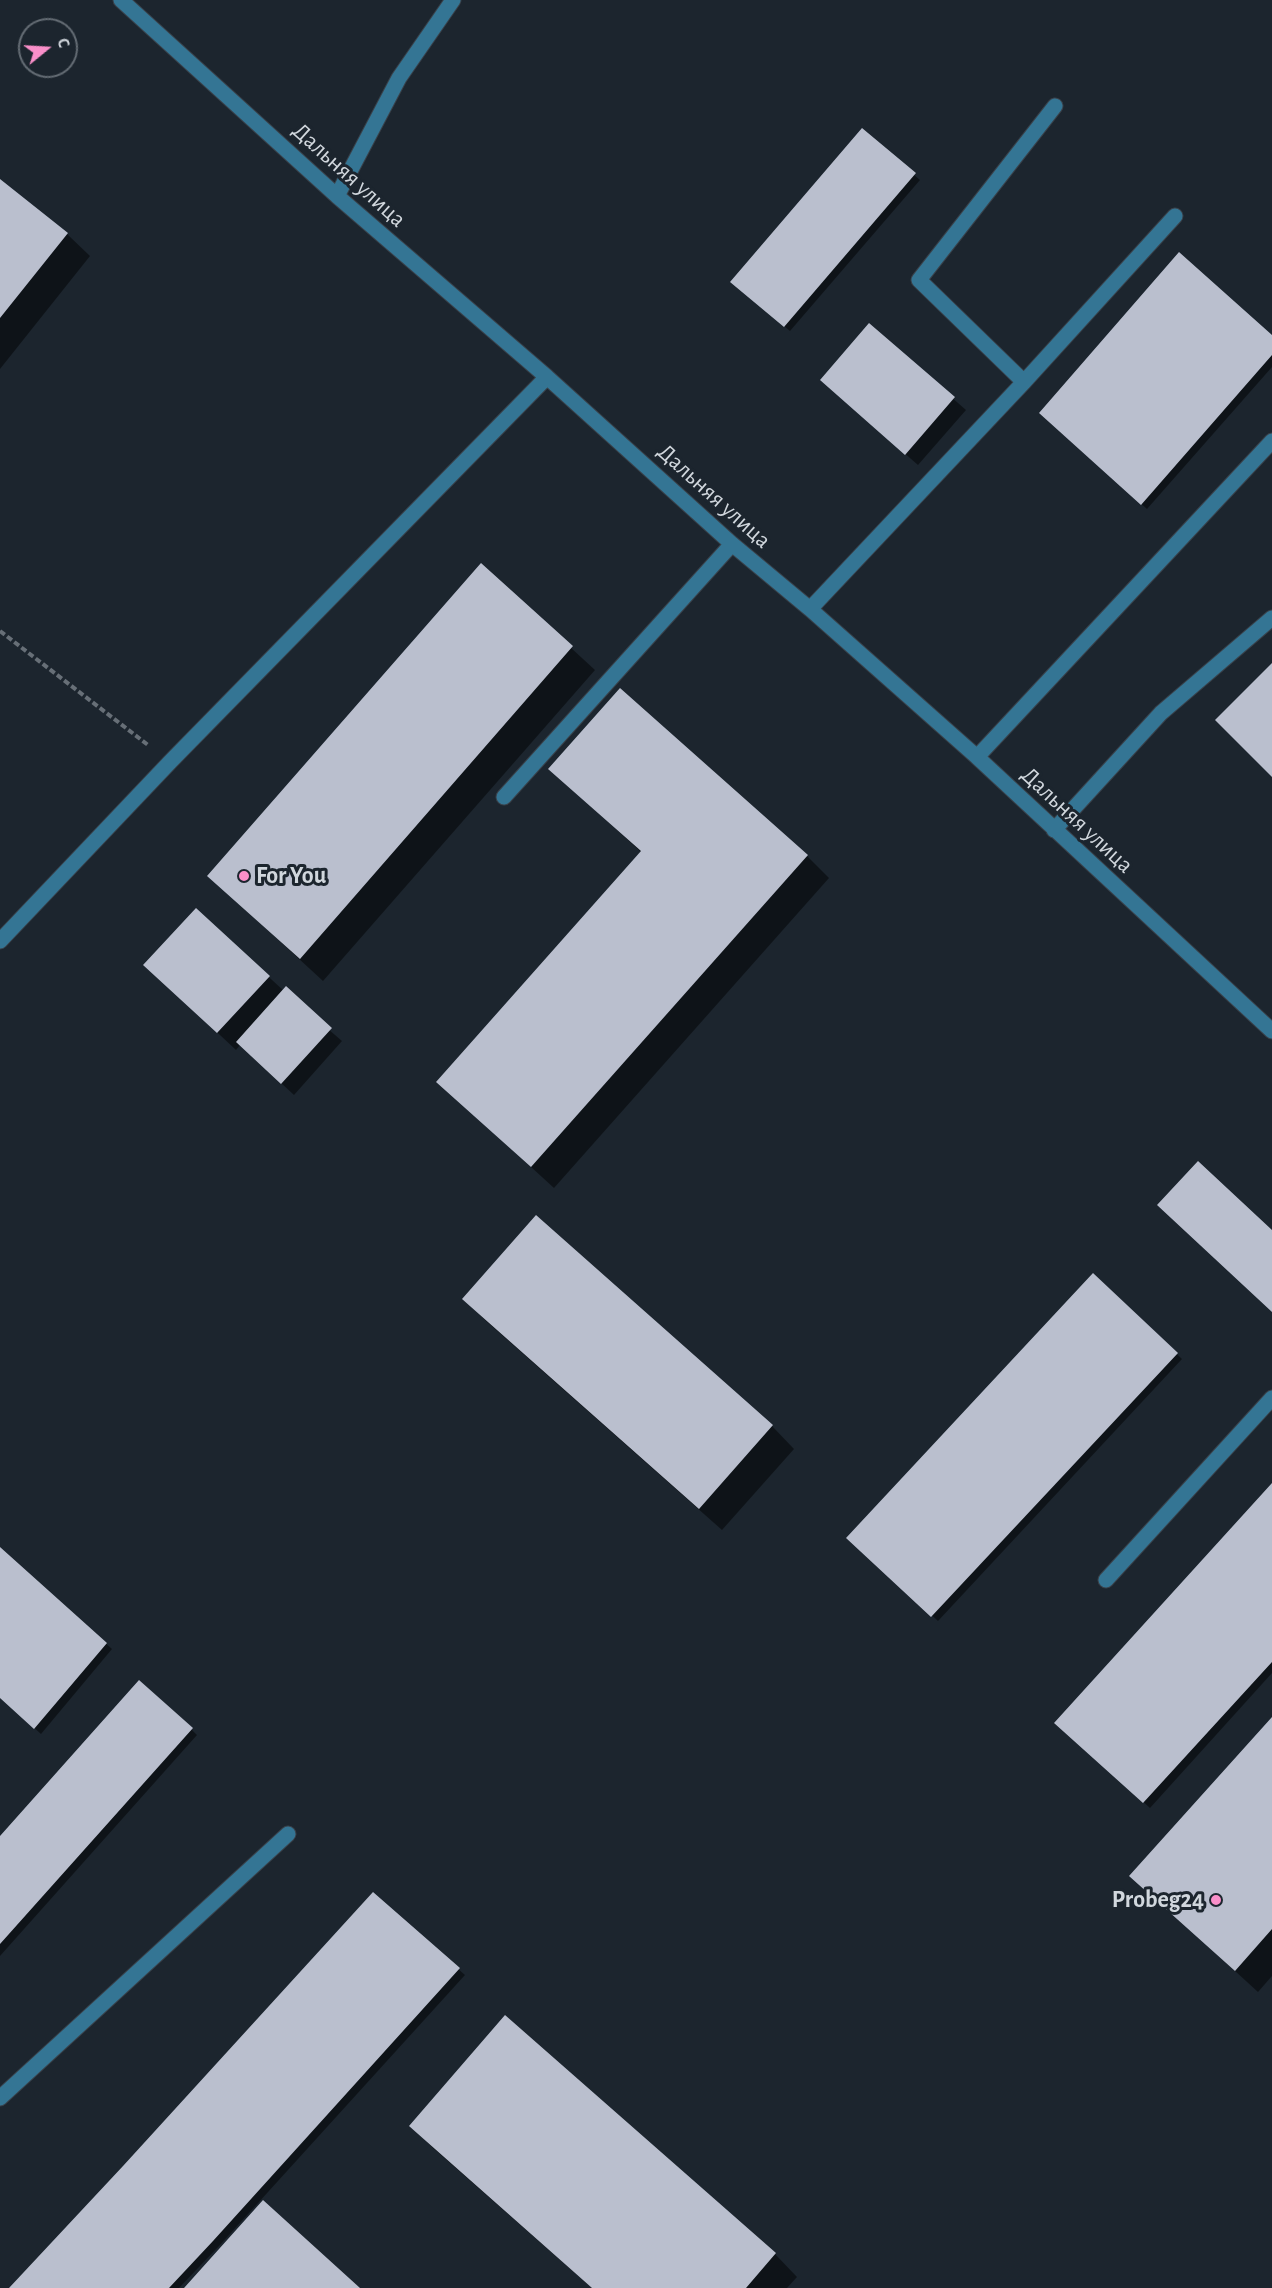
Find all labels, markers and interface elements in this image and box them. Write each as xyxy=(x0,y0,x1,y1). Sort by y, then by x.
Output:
north arrow xyxy=(18,18,78,78)
text: С xyxy=(54,36,72,50)
street label: Дальняя улица xyxy=(286,116,412,234)
street label: Дальняя улица xyxy=(651,437,777,555)
street label: Дальняя улица xyxy=(1015,761,1139,879)
place label: For You xyxy=(256,862,326,890)
marker: For You xyxy=(237,869,251,883)
place label: Probeg24 xyxy=(1112,1886,1204,1914)
marker: Probeg24 xyxy=(1209,1893,1223,1907)

